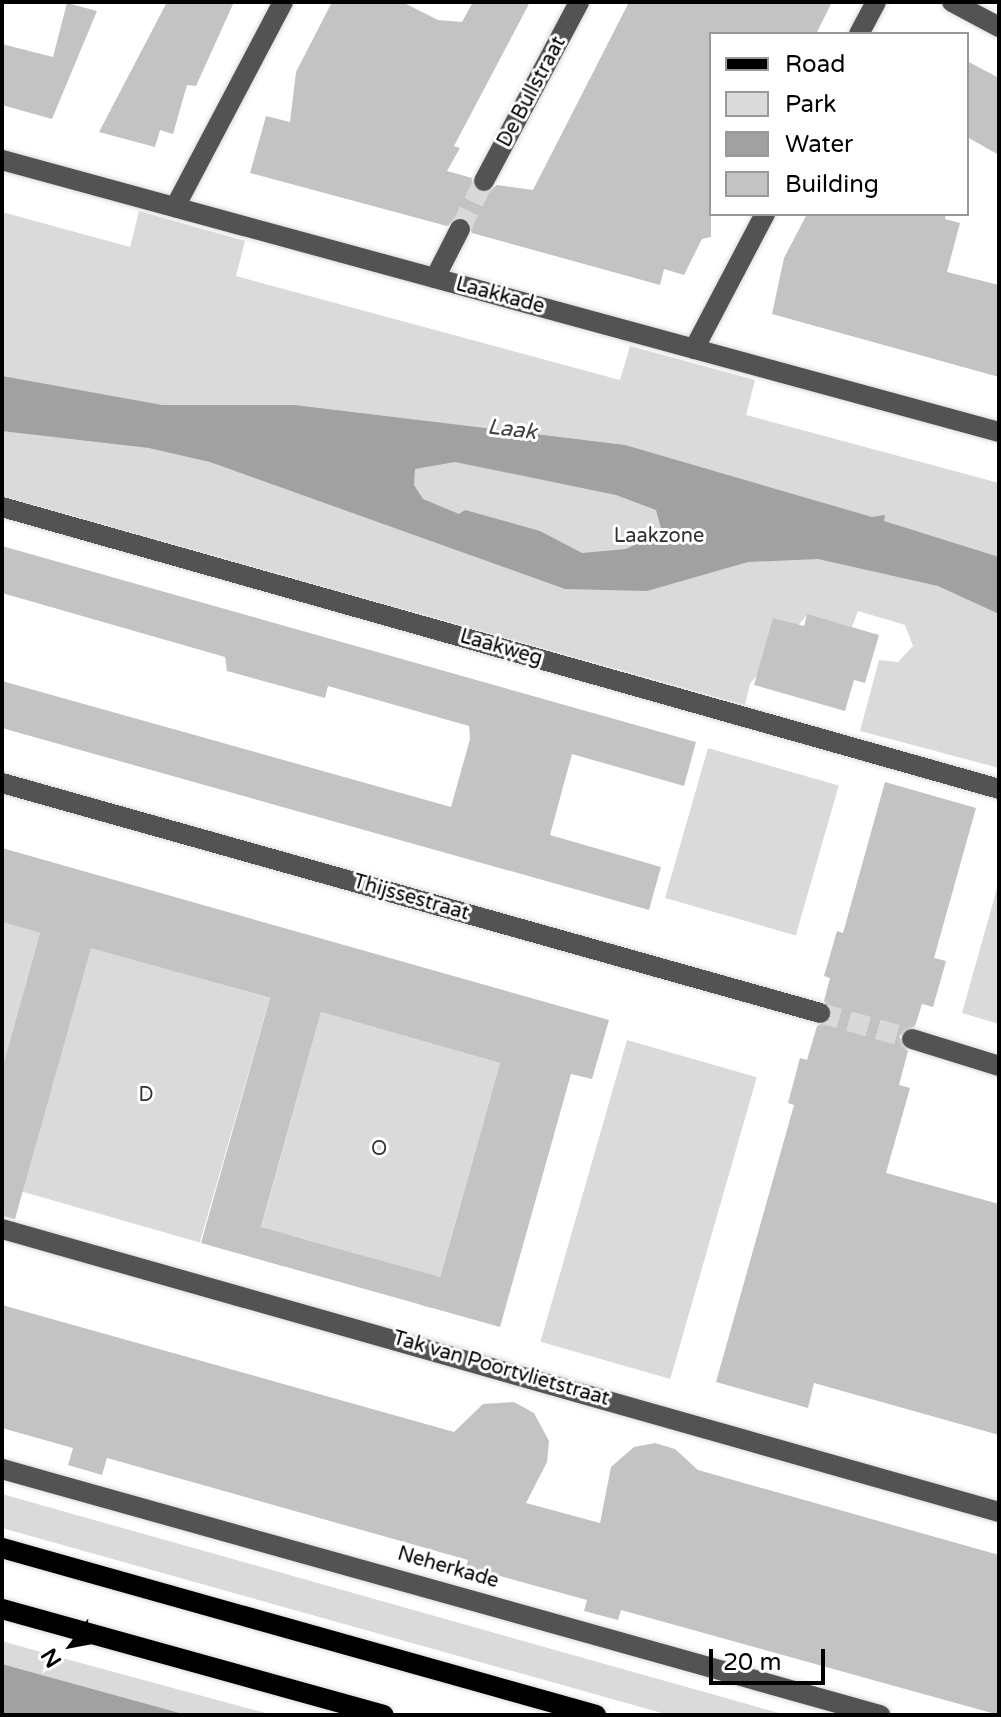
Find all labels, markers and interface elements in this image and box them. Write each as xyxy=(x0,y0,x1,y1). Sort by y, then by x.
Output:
legend xyxy=(709,32,969,216)
street label: De Bullstraat xyxy=(493,33,571,151)
text: Road xyxy=(785,50,845,79)
text: Park xyxy=(785,90,836,119)
text: Water xyxy=(785,130,853,159)
text: Building xyxy=(785,170,879,199)
street label: Laakkade xyxy=(453,273,547,319)
water label: Laak xyxy=(486,414,538,446)
park label: Laakzone xyxy=(614,524,704,548)
street label: Laakweg xyxy=(457,625,545,671)
street label: Thijssestraat xyxy=(350,870,472,926)
park label: D xyxy=(138,1083,154,1107)
park label: O xyxy=(371,1137,387,1161)
street label: Tak van Poortvlietstraat xyxy=(390,1327,612,1411)
street label: Neherkade xyxy=(395,1542,501,1594)
north arrow xyxy=(32,1605,112,1685)
scale bar xyxy=(713,1633,829,1683)
text: N xyxy=(36,1643,67,1672)
text: 20 m xyxy=(723,1648,781,1677)

